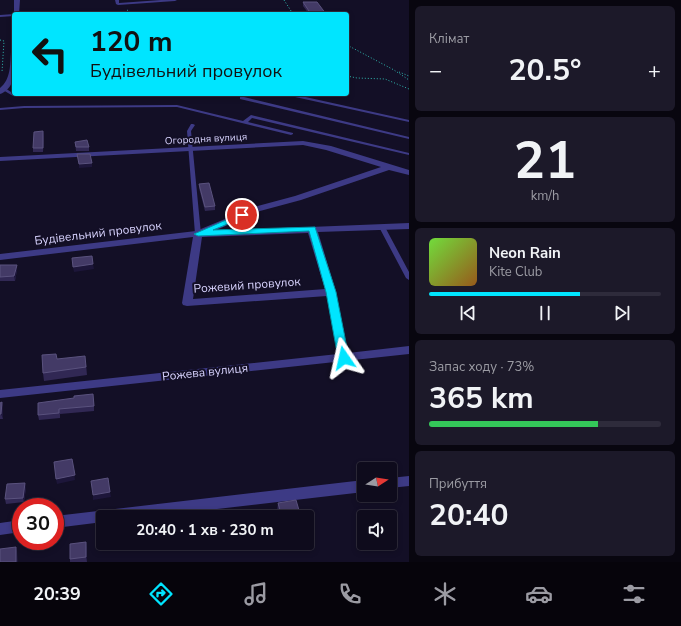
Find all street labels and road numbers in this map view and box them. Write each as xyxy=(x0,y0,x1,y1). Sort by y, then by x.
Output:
street label: Огородня вулиця xyxy=(164,130,248,148)
street label: Будівельний провулок xyxy=(33,217,163,249)
street label: Рожевий провулок xyxy=(193,273,302,297)
street label: Рожева вулиця xyxy=(161,360,249,384)

